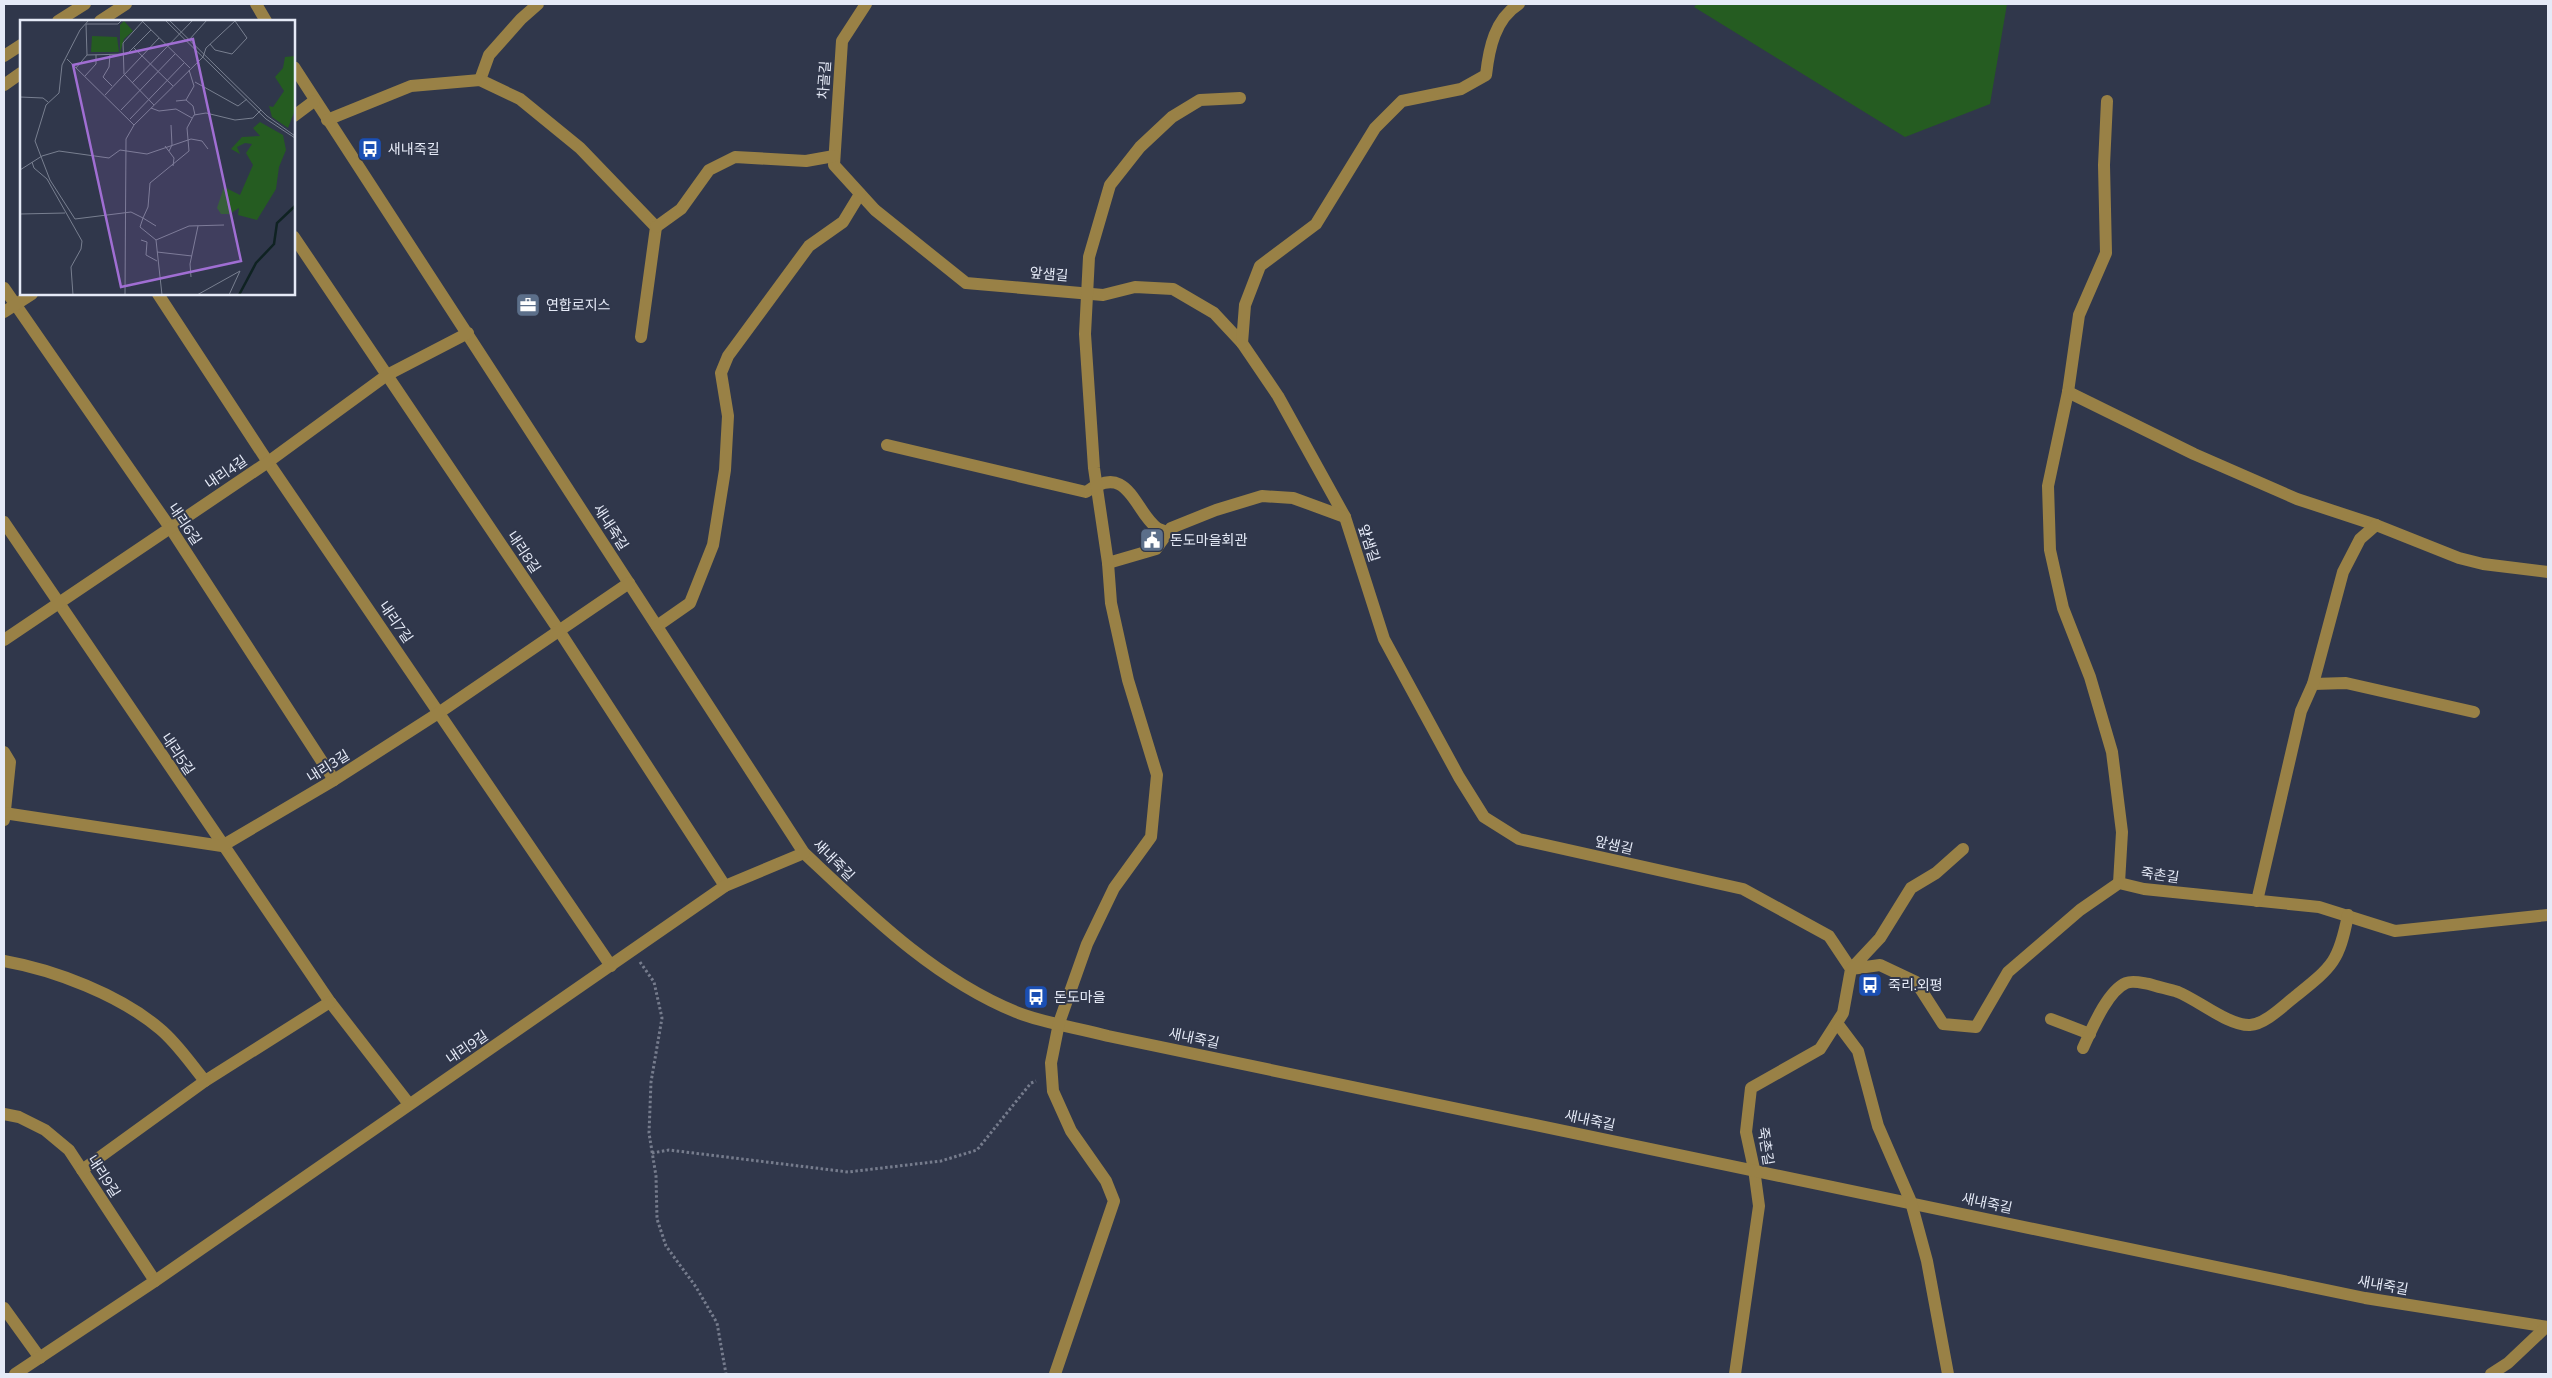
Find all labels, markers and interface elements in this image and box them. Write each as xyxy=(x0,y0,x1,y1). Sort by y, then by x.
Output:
inset map xyxy=(20,20,295,295)
street label: 차골길 xyxy=(814,60,834,100)
bus stop icon: 새내죽길 xyxy=(357,136,383,162)
place label: 새내죽길 xyxy=(388,140,440,158)
street label: 앞샘길 xyxy=(1029,263,1069,285)
office icon: 연합로지스 xyxy=(515,292,541,318)
place label: 연합로지스 xyxy=(546,296,611,314)
street label: 내리4길 xyxy=(201,451,251,493)
street label: 내리6길 xyxy=(164,499,206,549)
street label: 새내죽길 xyxy=(589,500,633,554)
street label: 앞샘길 xyxy=(1354,522,1384,564)
street label: 내리8길 xyxy=(503,527,545,577)
public building icon: 돈도마을회관 xyxy=(1139,527,1165,553)
place label: 돈도마을회관 xyxy=(1170,531,1247,549)
street label: 내리7길 xyxy=(375,598,417,646)
street label: 내리5길 xyxy=(157,729,199,779)
street label: 내리3길 xyxy=(303,746,353,786)
street label: 앞샘길 xyxy=(1593,832,1635,858)
street label: 새내죽길 xyxy=(809,835,859,885)
street label: 죽촌길 xyxy=(2140,863,2180,887)
bus stop icon: 죽리.외평 xyxy=(1857,972,1883,998)
place label: 죽리.외평 xyxy=(1888,976,1943,994)
bus stop icon: 돈도마을 xyxy=(1023,984,1049,1010)
place label: 돈도마을 xyxy=(1054,988,1106,1006)
street label: 새내죽길 xyxy=(1167,1024,1221,1052)
street label: 내리9길 xyxy=(442,1026,492,1068)
street label: 새내죽길 xyxy=(1563,1106,1617,1134)
street label: 죽촌길 xyxy=(1754,1126,1778,1166)
street label: 내리9길 xyxy=(84,1151,124,1201)
street label: 새내죽길 xyxy=(1960,1189,2014,1217)
street label: 새내죽길 xyxy=(2356,1272,2410,1298)

